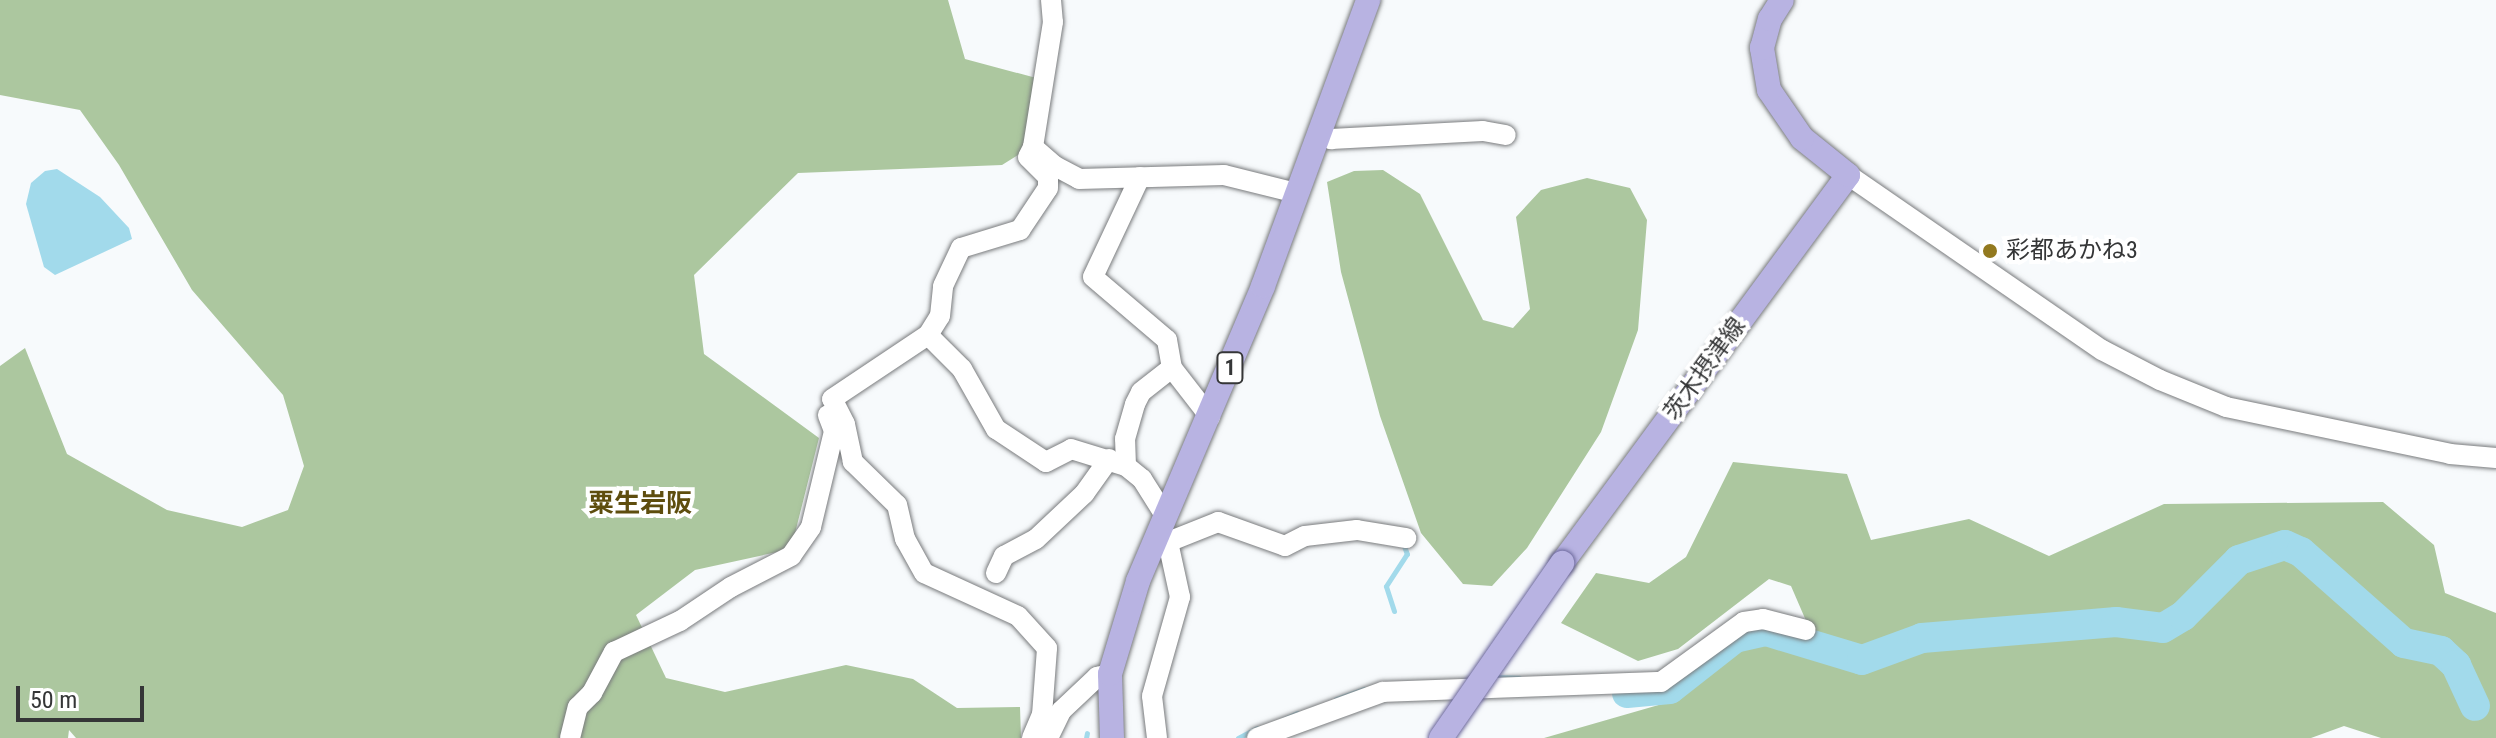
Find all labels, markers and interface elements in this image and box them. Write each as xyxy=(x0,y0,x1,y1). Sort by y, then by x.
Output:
place label: 彩都あかね3 xyxy=(2006,237,2138,265)
marker: 彩都あかね3 xyxy=(1981,242,1999,260)
street label: 茨木摂津線 xyxy=(1658,312,1752,426)
road number: 1 xyxy=(1216,350,1244,386)
district label: 粟生岩阪 xyxy=(588,488,692,520)
scale bar xyxy=(20,670,148,720)
text: 50 m xyxy=(30,686,77,714)

